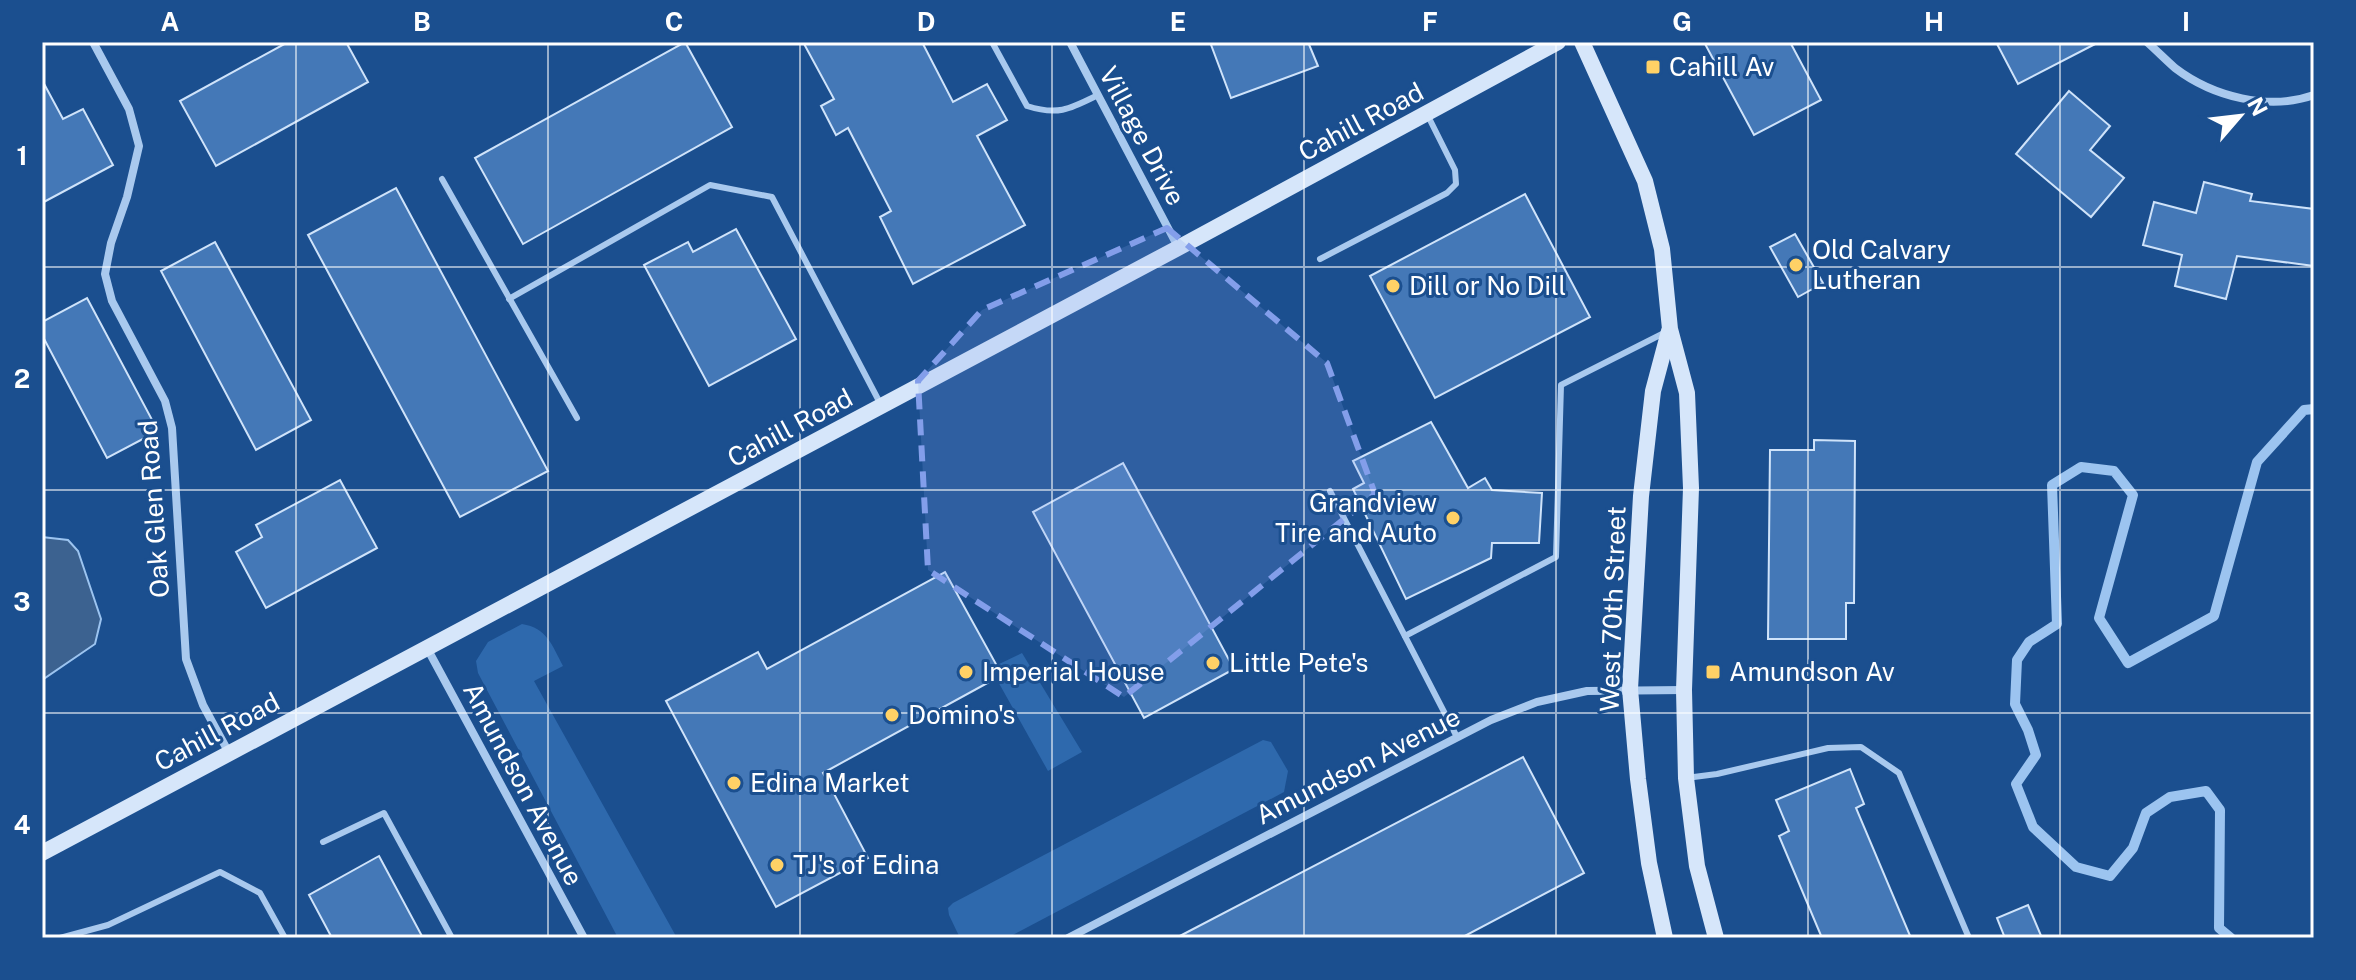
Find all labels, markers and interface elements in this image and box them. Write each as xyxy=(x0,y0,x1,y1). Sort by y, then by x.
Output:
text: A xyxy=(161,6,180,37)
text: B xyxy=(413,6,431,37)
text: C xyxy=(665,6,683,37)
text: D xyxy=(917,6,935,37)
text: E xyxy=(1170,6,1186,37)
text: F xyxy=(1422,6,1438,37)
text: G xyxy=(1672,6,1692,37)
text: H xyxy=(1924,6,1944,37)
text: I xyxy=(2182,6,2190,37)
place label: Cahill Av xyxy=(1669,51,1774,82)
marker: Cahill Av xyxy=(1644,58,1662,76)
street label: Village Drive xyxy=(1093,61,1192,210)
street label: Cahill Road xyxy=(1293,76,1429,167)
north arrow xyxy=(2200,76,2280,156)
text: N xyxy=(2242,93,2273,120)
text: 1 xyxy=(16,140,28,171)
place label: Old Calvary Lutheran xyxy=(1812,234,1951,295)
marker: Old Calvary Lutheran xyxy=(1787,256,1805,274)
place label: Dill or No Dill xyxy=(1409,270,1566,301)
marker: Dill or No Dill xyxy=(1384,277,1402,295)
text: 2 xyxy=(14,363,30,394)
street label: Cahill Road xyxy=(722,382,858,473)
street label: Oak Glen Road xyxy=(132,419,175,599)
place label: Grandview Tire and Auto xyxy=(1275,487,1437,548)
street label: West 70th Street xyxy=(1593,506,1632,712)
marker: Grandview Tire and Auto xyxy=(1444,509,1462,527)
text: 3 xyxy=(13,586,31,617)
place label: Little Pete's xyxy=(1229,647,1368,678)
marker: Little Pete's xyxy=(1204,654,1222,672)
place label: Imperial House xyxy=(982,656,1165,687)
place label: Amundson Av xyxy=(1729,656,1895,687)
marker: Imperial House xyxy=(957,663,975,681)
marker: Amundson Av xyxy=(1704,663,1722,681)
street label: Amundson Avenue xyxy=(457,677,590,890)
street label: Cahill Road xyxy=(149,686,285,777)
place label: Domino's xyxy=(908,699,1015,730)
street label: Amundson Avenue xyxy=(1250,701,1465,830)
marker: Domino's xyxy=(883,706,901,724)
place label: Edina Market xyxy=(750,767,910,798)
marker: Edina Market xyxy=(725,774,743,792)
text: 4 xyxy=(13,809,31,840)
place label: TJ's of Edina xyxy=(793,849,939,880)
marker: TJ's of Edina xyxy=(768,856,786,874)

